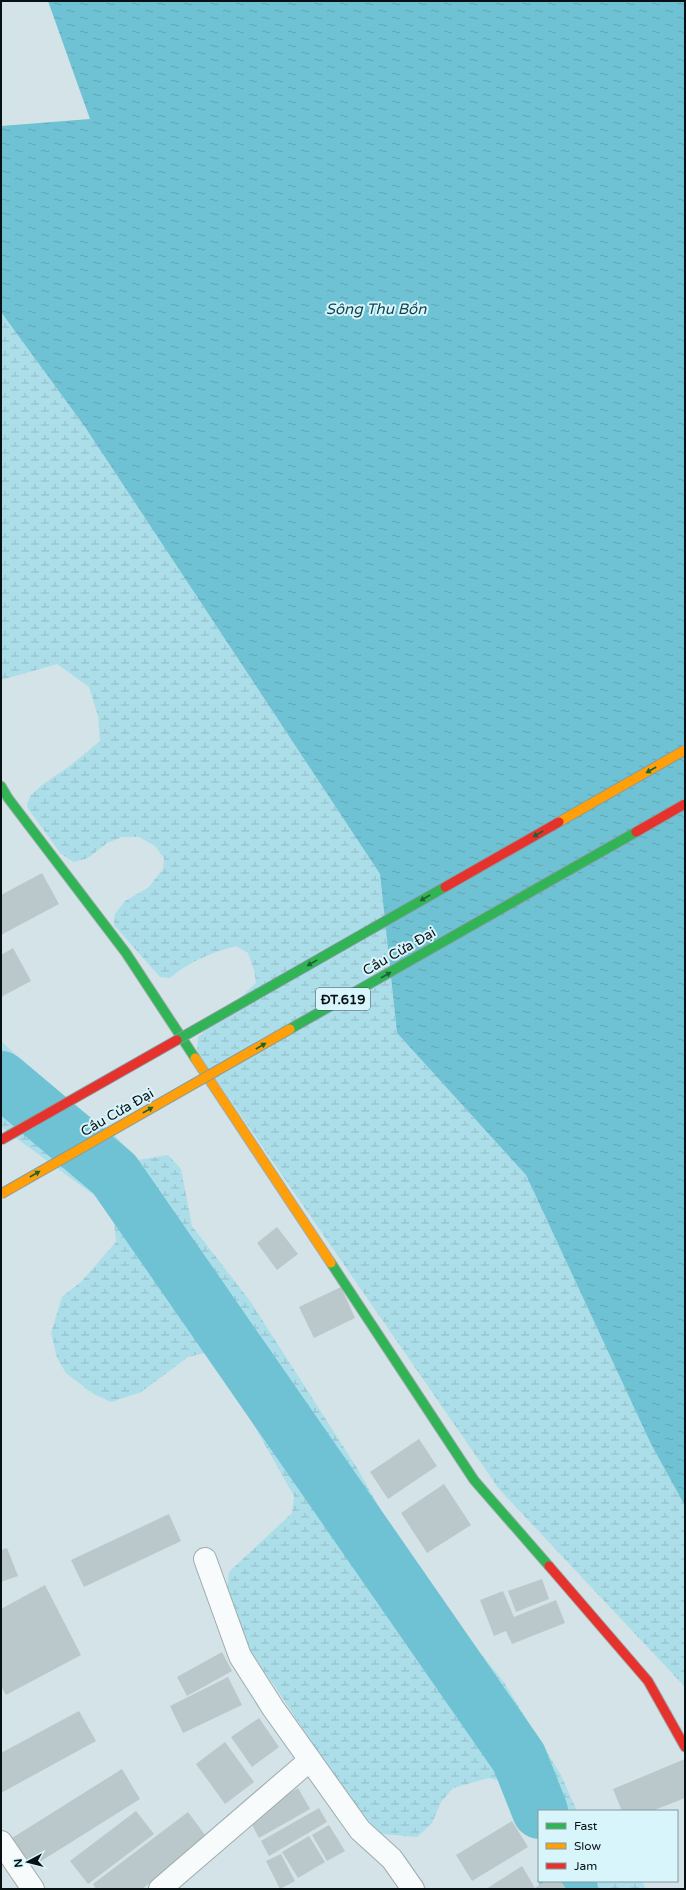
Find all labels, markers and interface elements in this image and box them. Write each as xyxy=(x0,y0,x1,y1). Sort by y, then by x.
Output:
water label: Sông Thu Bồn xyxy=(326,300,427,318)
one-way arrow xyxy=(645,766,657,773)
one-way arrow xyxy=(532,831,544,838)
one-way arrow xyxy=(419,895,431,902)
street label: Cầu Cửa Đại xyxy=(360,924,439,979)
one-way arrow xyxy=(306,959,318,966)
one-way arrow xyxy=(380,971,392,978)
road number: ĐT.619 xyxy=(316,988,370,1010)
one-way arrow xyxy=(255,1042,267,1049)
street label: Cầu Cửa Đại xyxy=(78,1085,157,1140)
one-way arrow xyxy=(142,1107,154,1114)
one-way arrow xyxy=(29,1171,41,1178)
legend xyxy=(538,1810,678,1882)
text: Fast xyxy=(574,1819,598,1833)
text: Slow xyxy=(574,1839,601,1853)
north arrow xyxy=(8,1842,48,1882)
text: N xyxy=(12,1858,26,1868)
text: Jam xyxy=(574,1859,597,1873)

